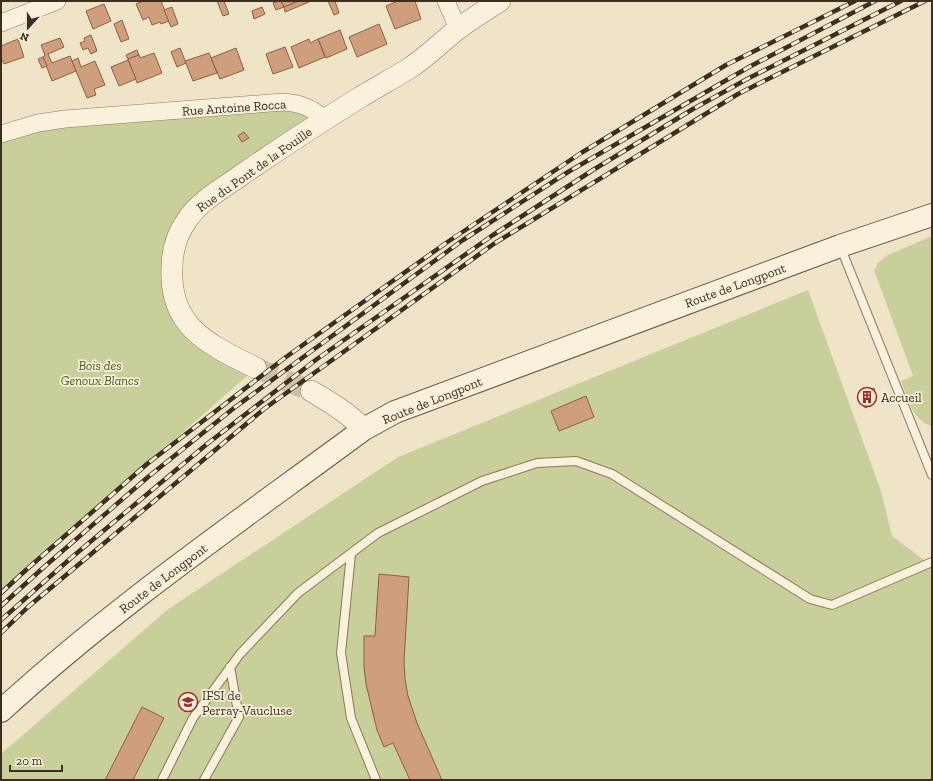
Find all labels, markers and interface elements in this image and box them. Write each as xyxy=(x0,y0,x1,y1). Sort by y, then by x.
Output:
north arrow xyxy=(8,8,48,48)
text: N xyxy=(18,29,31,44)
street label: Rue Antoine Rocca xyxy=(181,96,287,119)
street label: Rue du Pont de la Fouille xyxy=(194,124,315,215)
street label: Route de Longpont xyxy=(683,260,788,311)
park label: Bois des Genoux Blancs xyxy=(61,358,139,388)
street label: Route de Longpont xyxy=(380,374,484,427)
building icon: Accueil xyxy=(856,386,878,408)
place label: Accueil xyxy=(881,390,922,405)
street label: Route de Longpont xyxy=(116,540,210,616)
place label: IFSI de Perray-Vaucluse xyxy=(202,688,292,718)
school or university icon: IFSI de Perray-Vaucluse xyxy=(177,691,199,713)
scale bar xyxy=(10,747,62,773)
text: 20 m xyxy=(16,754,43,768)

